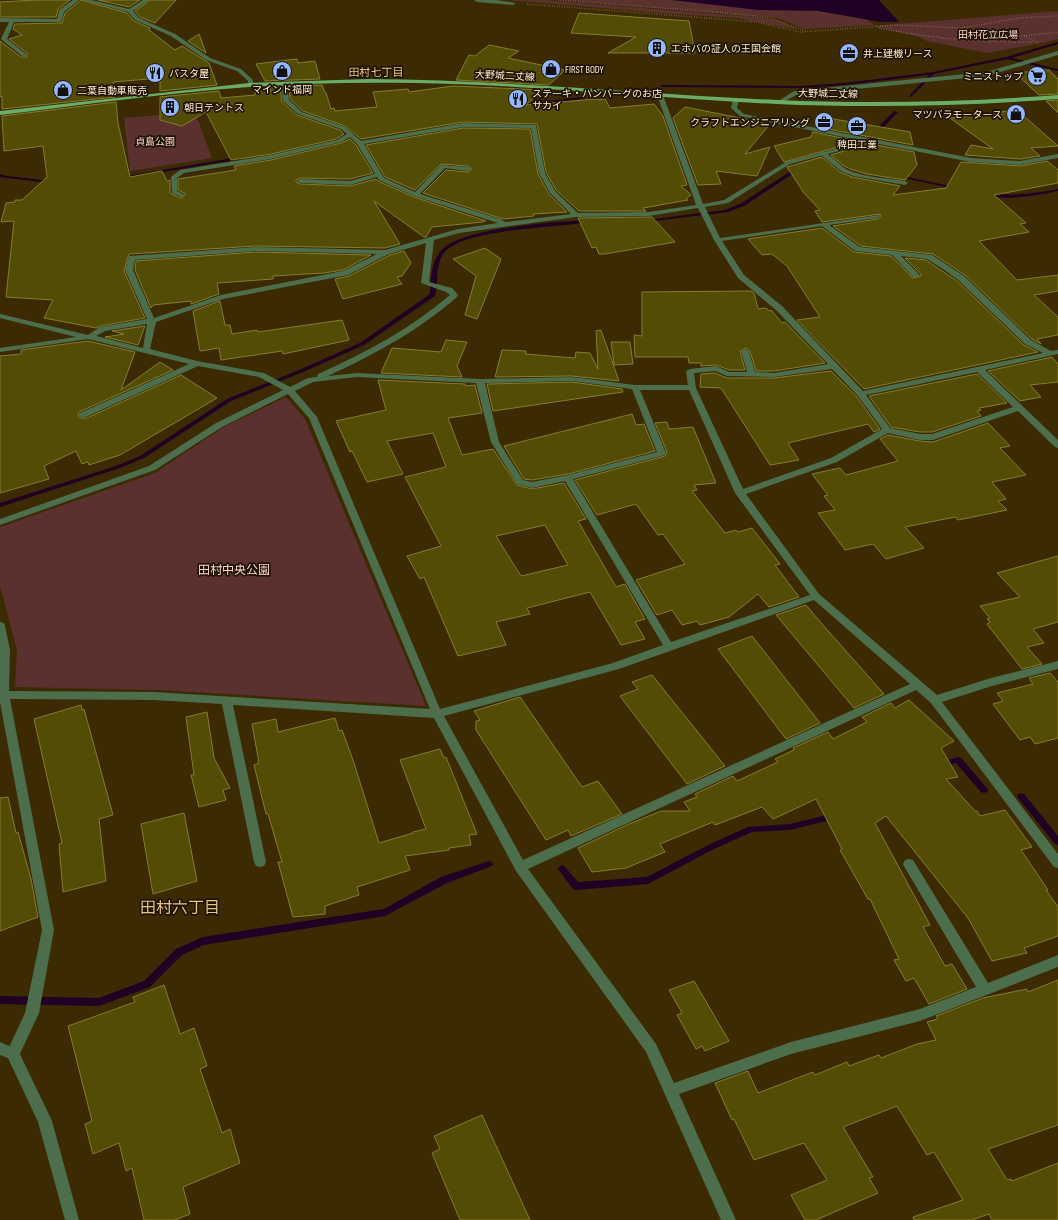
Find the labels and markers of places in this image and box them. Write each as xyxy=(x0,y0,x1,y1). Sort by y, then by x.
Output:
building icon: エホバの証人の王国会館 xyxy=(646,37,668,59)
office icon: 井上建機リース xyxy=(838,42,860,64)
place label: エホバの証人の王国会館 xyxy=(671,43,781,55)
place label: 井上建機リース xyxy=(863,48,933,60)
shop icon: FIRST BODY xyxy=(540,58,562,80)
shop icon: マインド福岡 xyxy=(271,60,293,82)
restaurant icon: パスタ屋 xyxy=(144,62,166,84)
place label: FIRST BODY xyxy=(565,64,605,76)
supermarket icon: ミニストップ xyxy=(1026,65,1048,87)
place label: パスタ屋 xyxy=(169,68,209,80)
place label: ミニストップ xyxy=(963,71,1023,83)
shop icon: 二葉自動車販売 xyxy=(52,79,74,101)
place label: マインド福岡 xyxy=(252,84,312,96)
place label: 二葉自動車販売 xyxy=(77,85,147,97)
restaurant icon: ステーキ・ハンバーグのお店 サカイ xyxy=(507,88,529,110)
place label: ステーキ・ハンバーグのお店 サカイ xyxy=(532,88,662,112)
building icon: 朝日テントス xyxy=(159,96,181,118)
place label: 朝日テントス xyxy=(184,102,244,114)
shop icon: マツバラモータース xyxy=(1005,103,1027,125)
place label: マツバラモータース xyxy=(913,109,1002,121)
office icon: クラフトエンジニアリング xyxy=(813,111,835,133)
office icon: 稗田工業 xyxy=(846,115,868,137)
place label: クラフトエンジニアリング xyxy=(690,117,810,129)
place label: 稗田工業 xyxy=(837,139,877,151)

